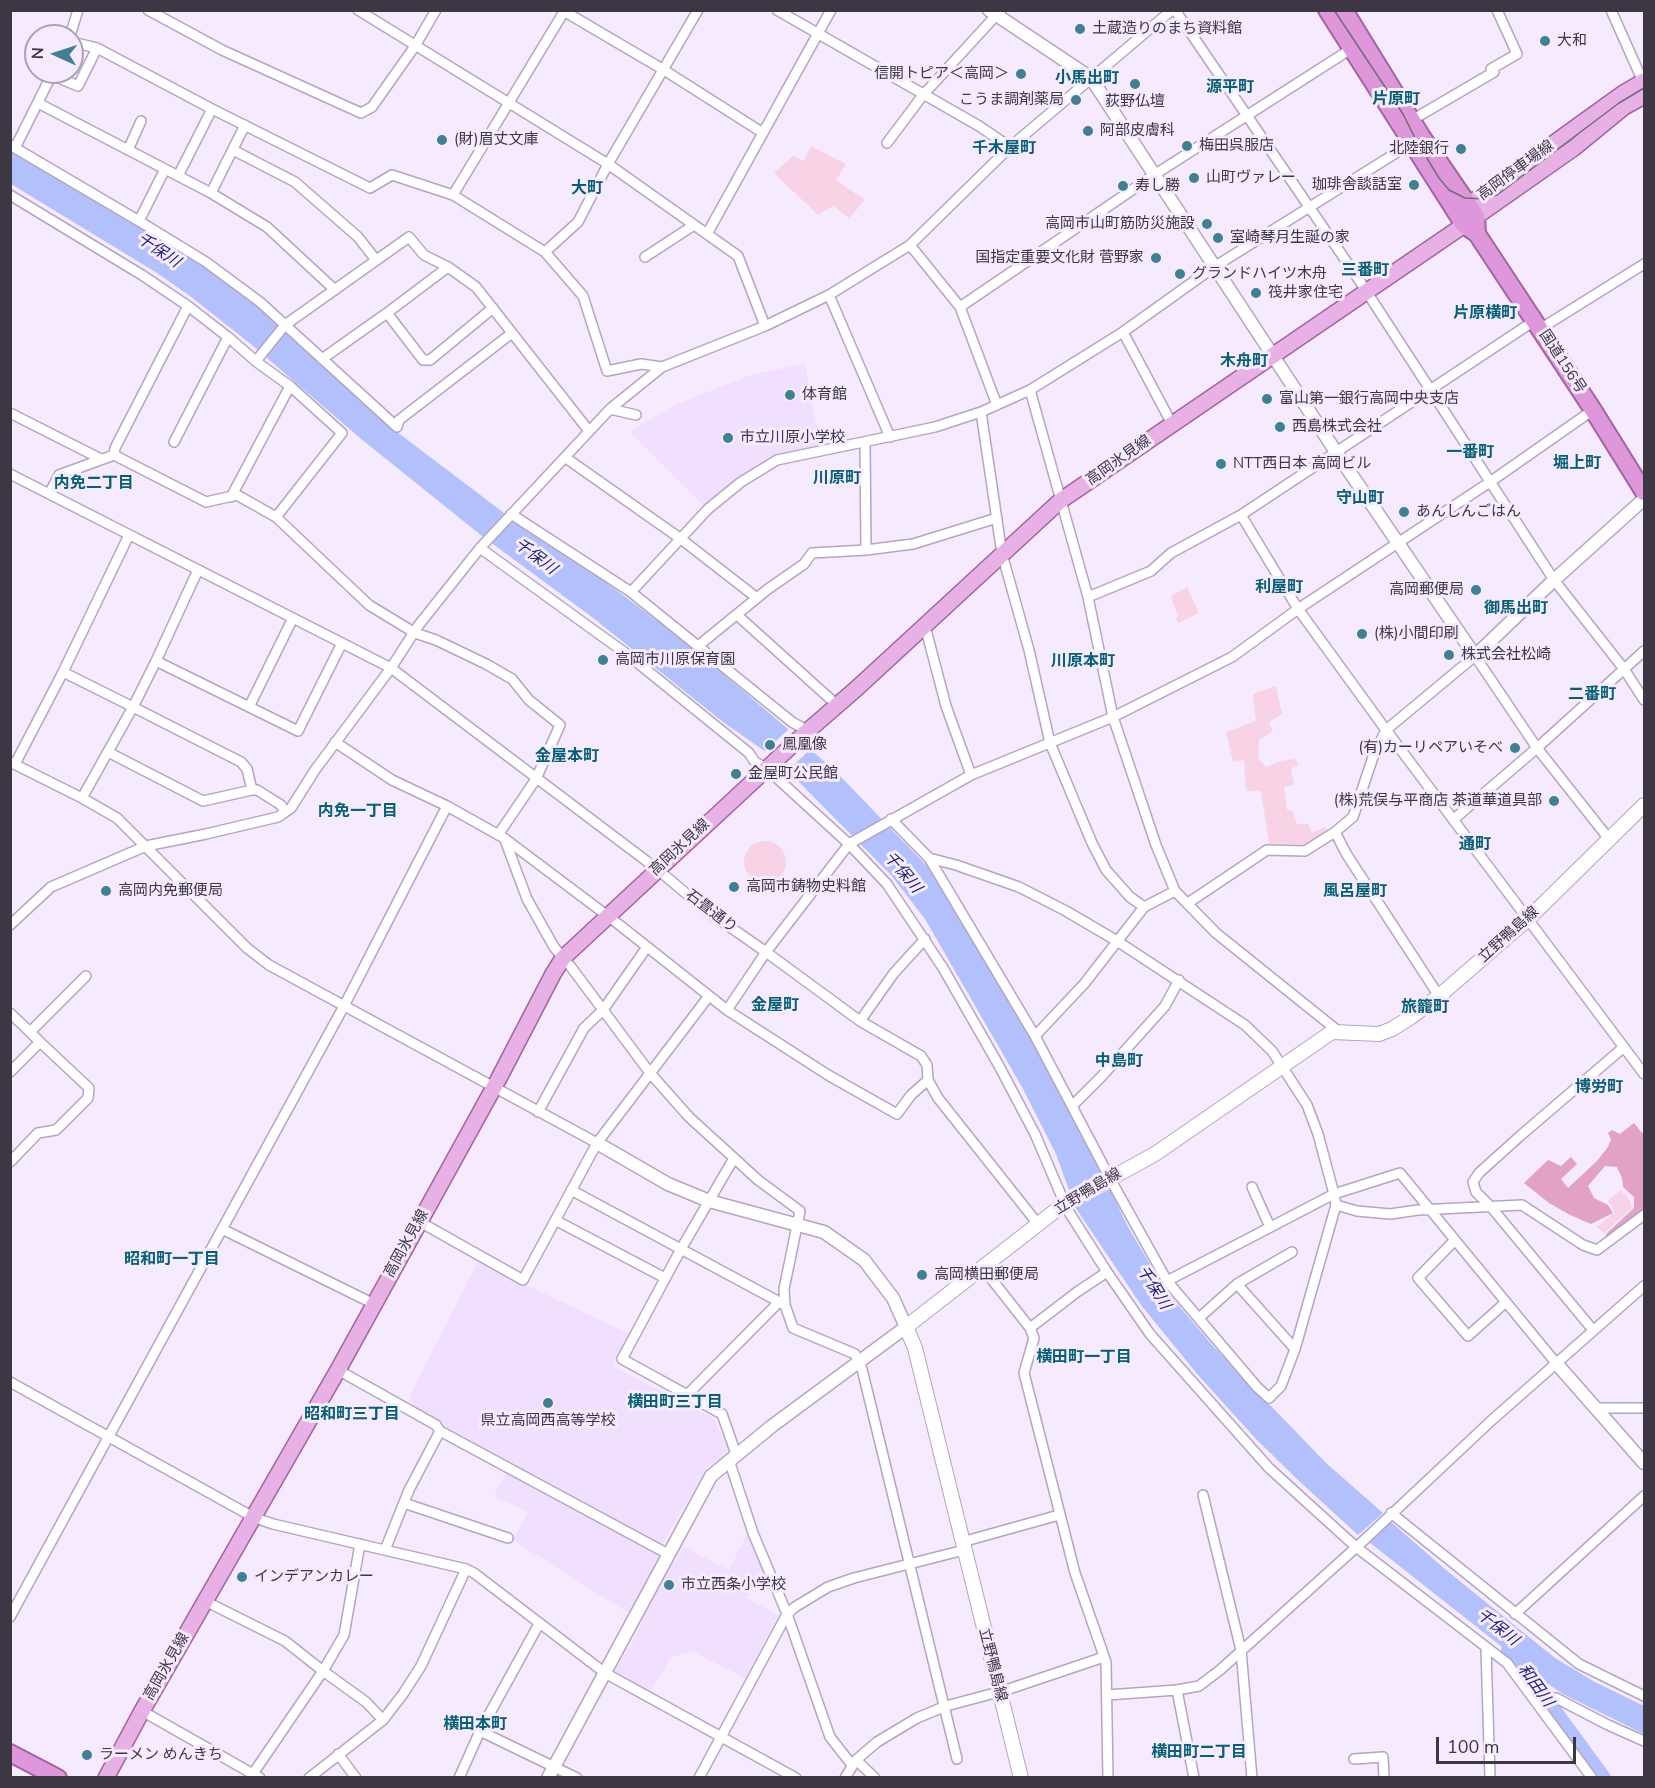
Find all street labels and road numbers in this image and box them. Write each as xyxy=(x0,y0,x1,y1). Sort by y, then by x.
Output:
street label: 高岡停車場線 xyxy=(1474,137,1558,205)
street label: 国道156号 xyxy=(1535,327,1589,397)
street label: 高岡氷見線 xyxy=(1083,432,1155,490)
street label: 高岡氷見線 xyxy=(646,816,714,880)
street label: 石畳通り xyxy=(682,887,740,937)
street label: 立野鴨島線 xyxy=(1475,903,1543,967)
street label: 立野鴨島線 xyxy=(1051,1165,1125,1219)
street label: 高岡氷見線 xyxy=(381,1207,433,1281)
street label: 立野鴨島線 xyxy=(974,1626,1010,1704)
street label: 高岡氷見線 xyxy=(140,1630,194,1704)

